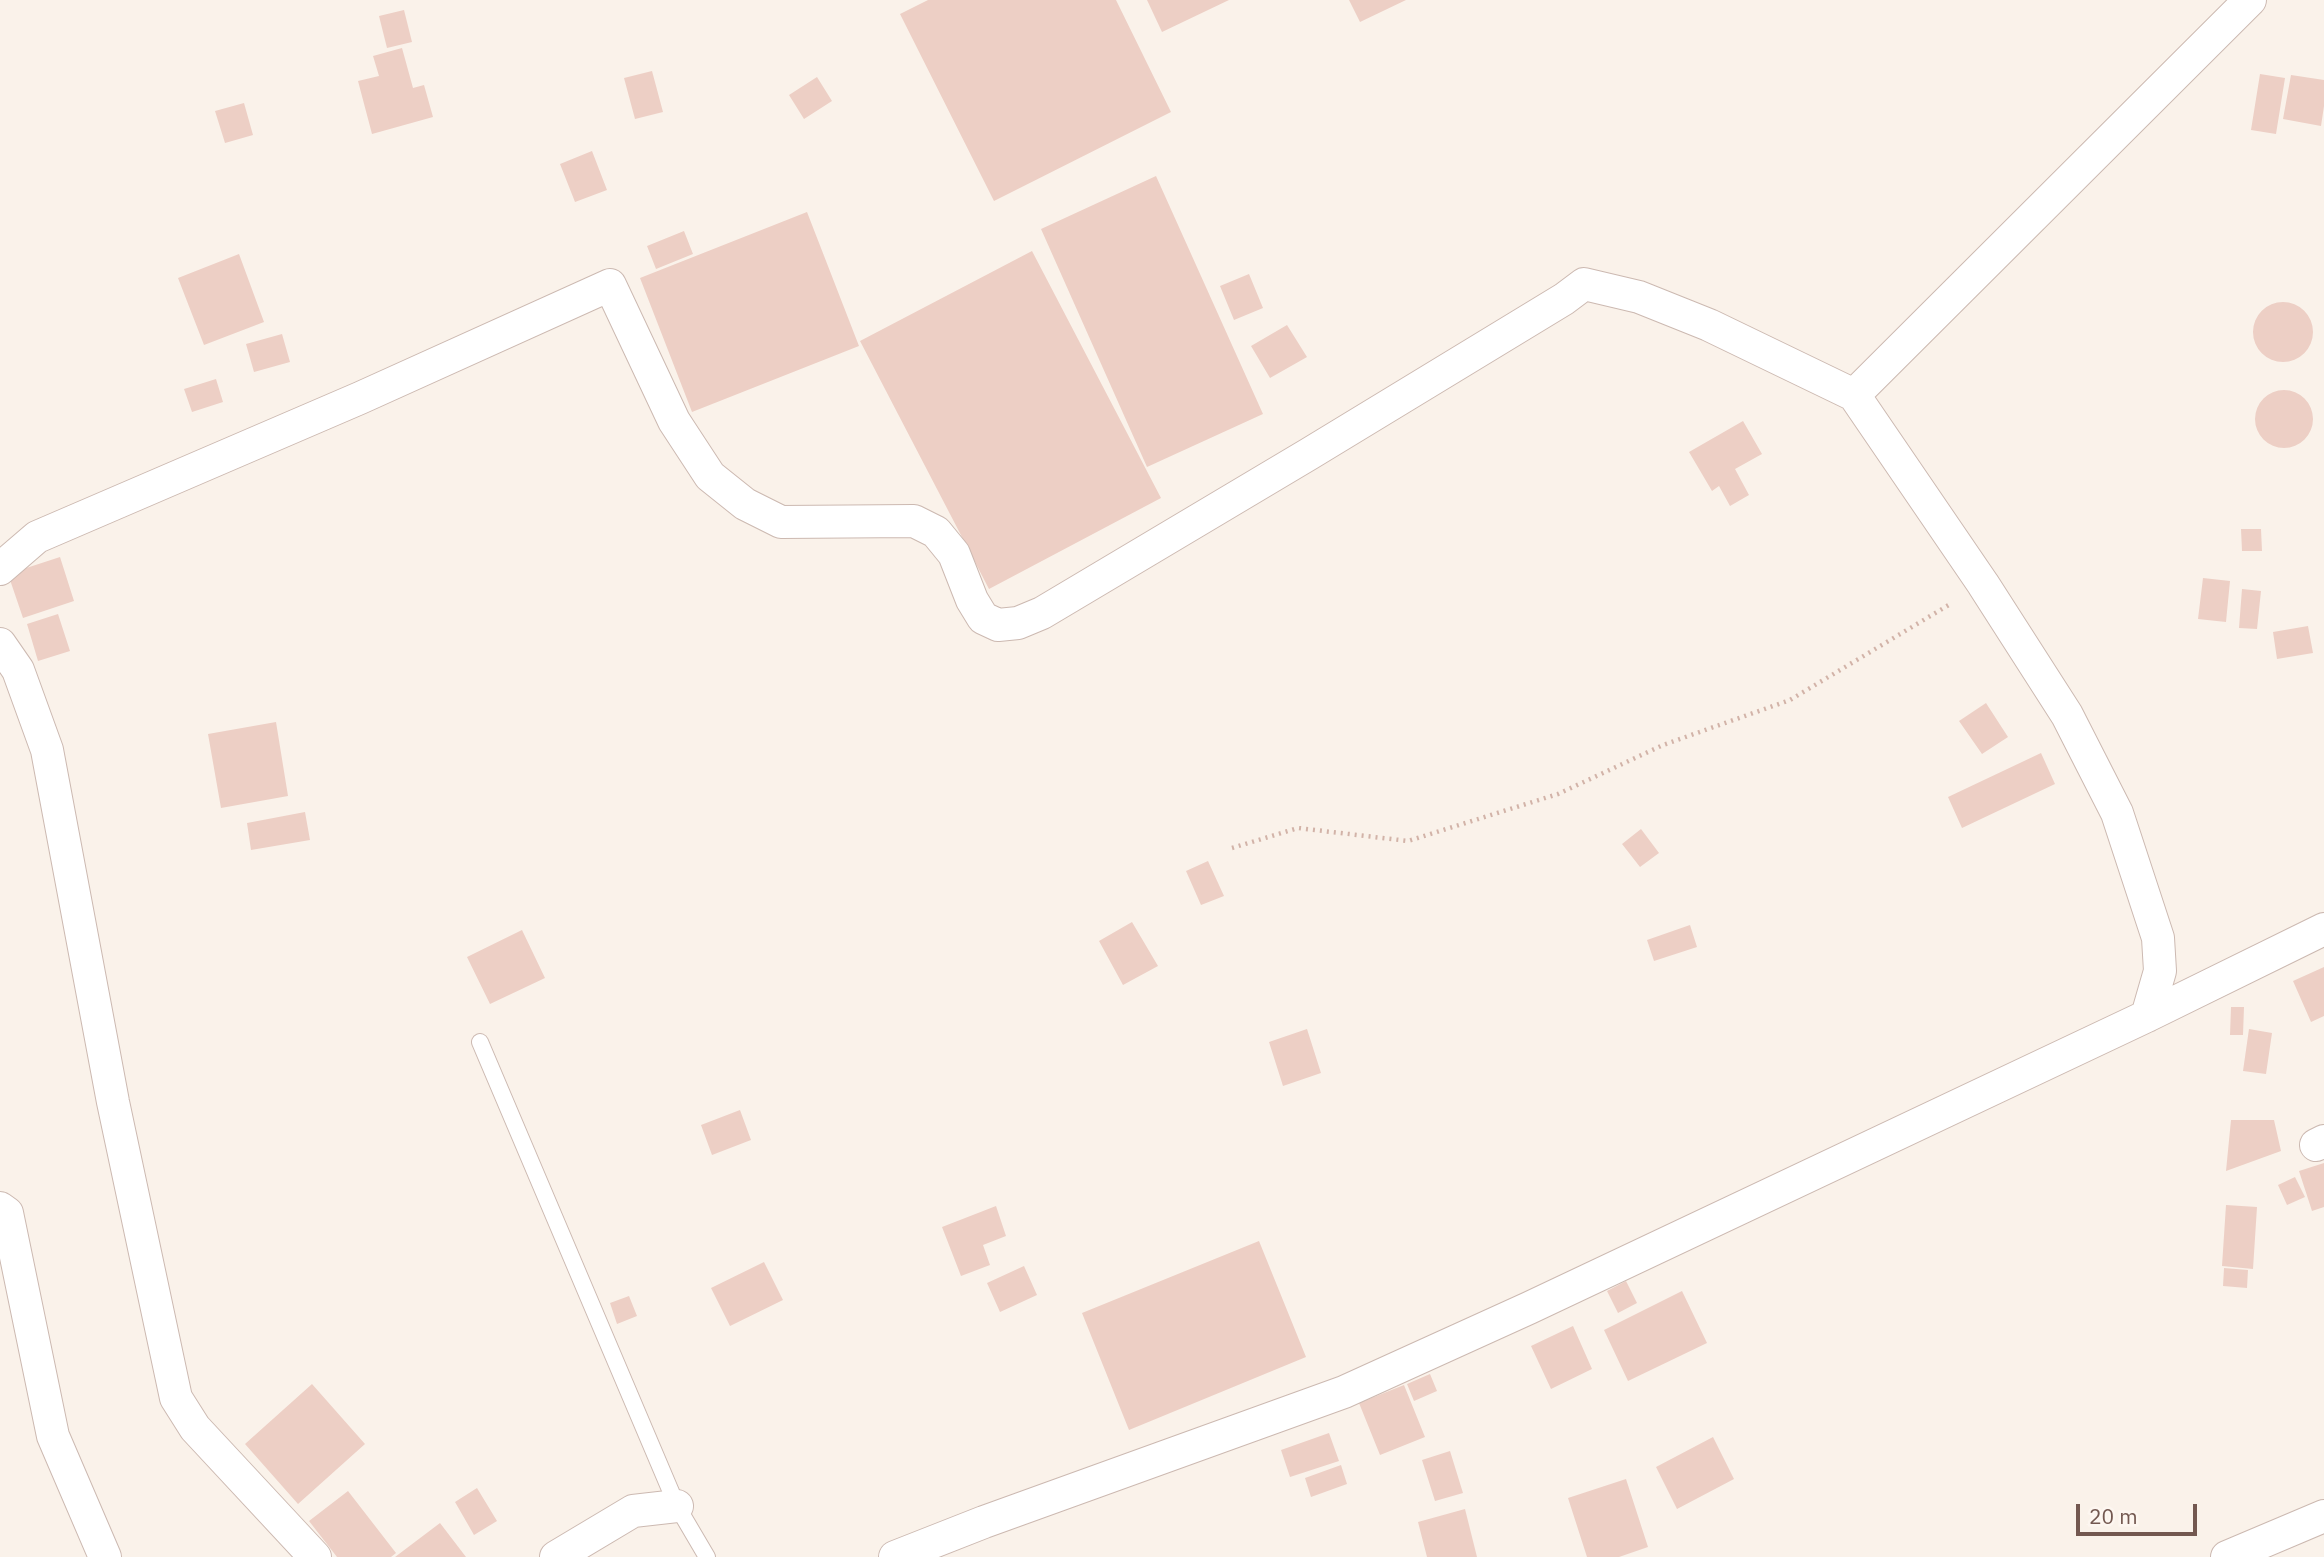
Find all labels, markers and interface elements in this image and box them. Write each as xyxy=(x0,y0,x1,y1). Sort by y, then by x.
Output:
scale bar xyxy=(2079,1490,2200,1534)
text: 20 m xyxy=(2089,1502,2138,1530)

